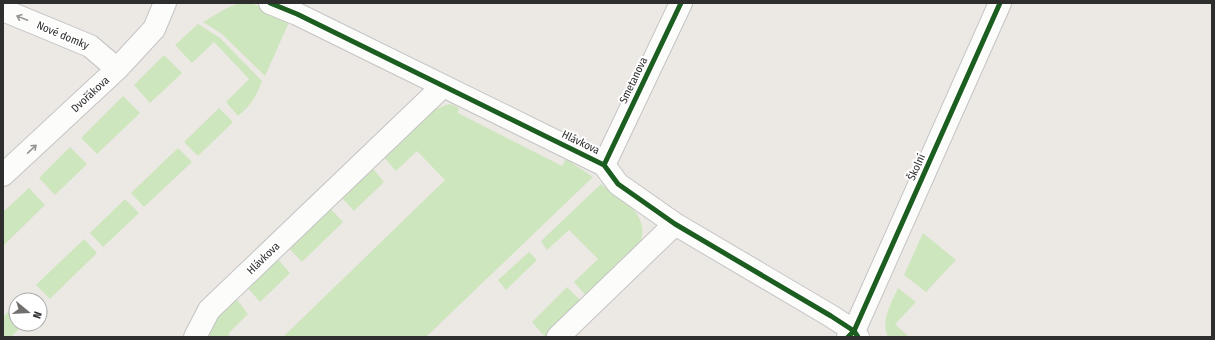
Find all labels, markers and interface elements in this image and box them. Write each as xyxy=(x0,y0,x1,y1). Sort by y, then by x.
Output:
one-way arrow xyxy=(17,14,29,21)
street label: Nové domky xyxy=(35,19,91,52)
street label: Smetanova xyxy=(617,55,650,106)
street label: Dvořákova xyxy=(69,74,112,115)
street label: Hlávkova xyxy=(560,128,602,157)
one-way arrow xyxy=(26,145,36,154)
street label: Školní xyxy=(904,151,928,183)
street label: Hlávkova xyxy=(244,240,282,277)
north arrow xyxy=(8,292,48,332)
text: N xyxy=(30,310,44,320)

